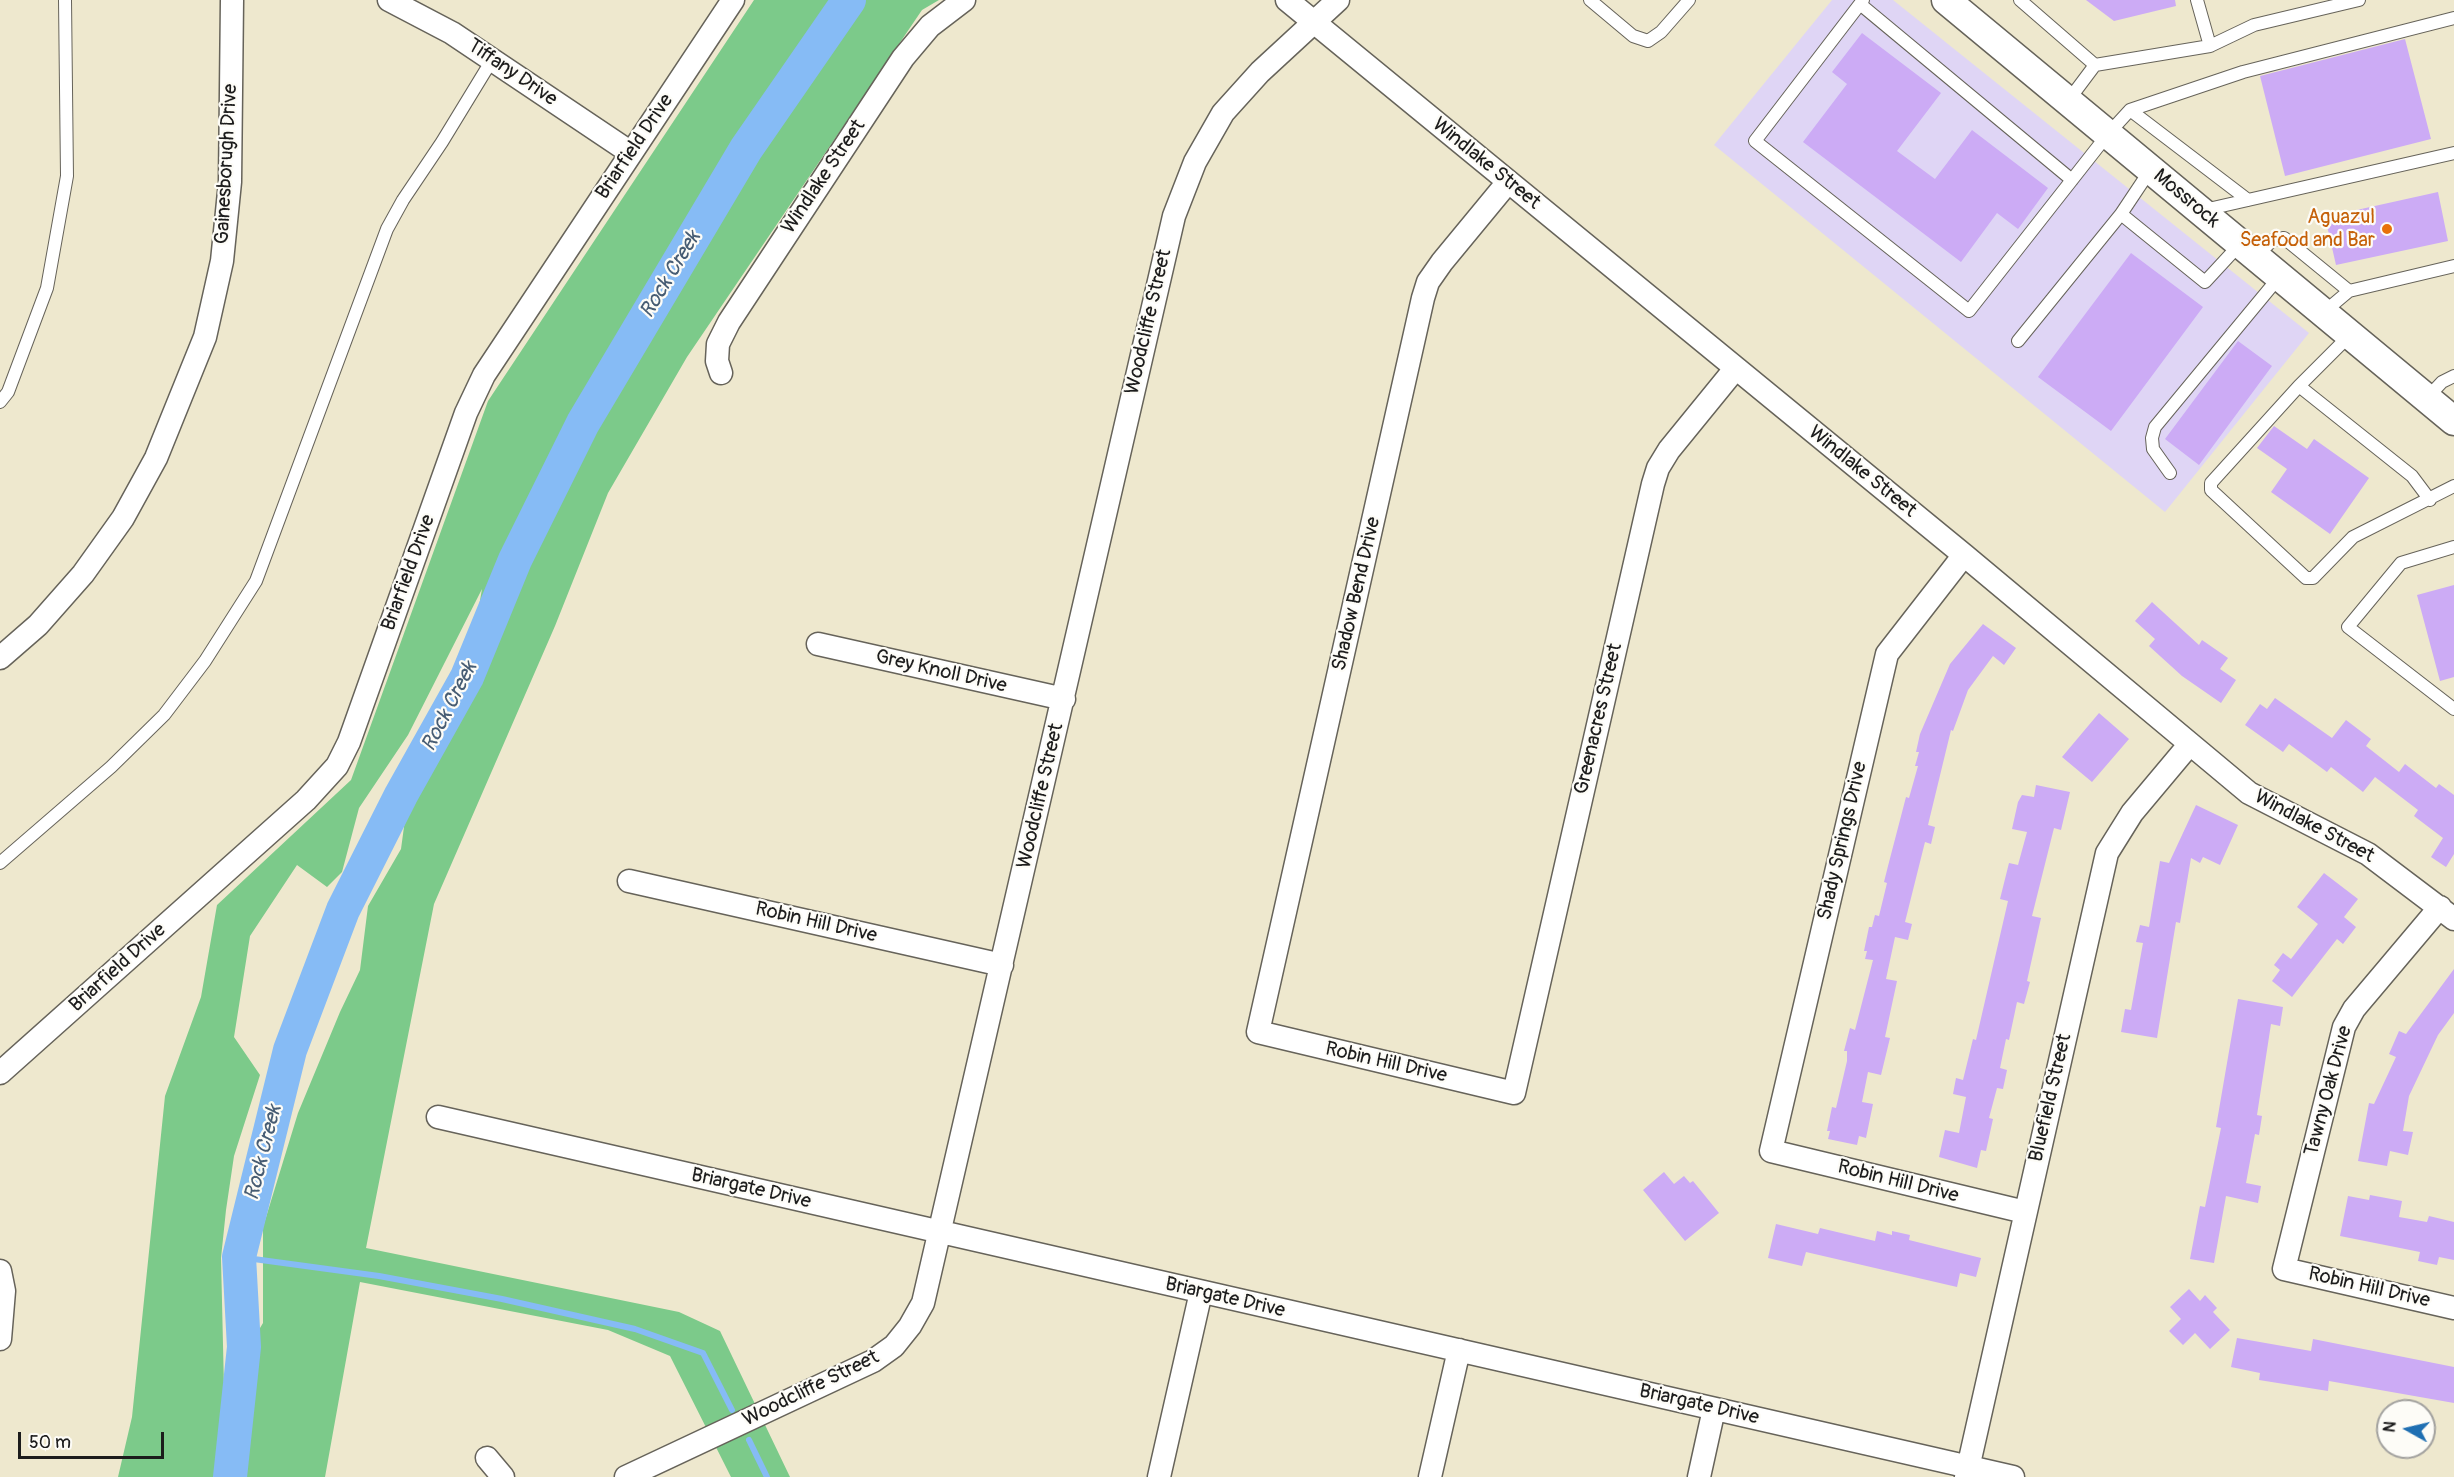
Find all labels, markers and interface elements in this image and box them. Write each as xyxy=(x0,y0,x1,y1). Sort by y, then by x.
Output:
street label: Tiffany Drive xyxy=(463,34,561,112)
street label: Gainesborugh Drive xyxy=(211,83,243,245)
street label: Briarfield Drive xyxy=(591,90,679,204)
street label: Windlake Street xyxy=(1427,113,1545,215)
street label: Windlake Street xyxy=(777,115,871,239)
street label: Mossrock xyxy=(2148,164,2224,234)
place label: Aguazul Seafood and Bar xyxy=(2240,206,2375,253)
marker: Aguazul Seafood and Bar xyxy=(2380,222,2394,236)
water label: Rock Creek xyxy=(635,227,707,323)
street label: Woodcliffe Street xyxy=(1121,247,1177,397)
street label: Windlake Street xyxy=(1803,421,1921,523)
street label: Briarfield Drive xyxy=(377,512,441,634)
street label: Shadow Bend Drive xyxy=(1328,515,1386,673)
street label: Greenacres Street xyxy=(1570,641,1628,797)
street label: Grey Knoll Drive xyxy=(873,645,1009,699)
water label: Rock Creek xyxy=(417,658,483,756)
street label: Woodcliffe Street xyxy=(1013,721,1069,871)
street label: Shady Springs Drive xyxy=(1813,759,1873,923)
street label: Windlake Street xyxy=(2250,785,2378,869)
street label: Robin Hill Drive xyxy=(753,897,879,949)
street label: Briarfield Drive xyxy=(65,918,171,1018)
street label: Tawny Oak Drive xyxy=(2300,1023,2358,1159)
street label: Bluefield Street xyxy=(2025,1032,2077,1164)
street label: Robin Hill Drive xyxy=(1323,1037,1449,1089)
water label: Rock Creek xyxy=(240,1103,288,1203)
street label: Robin Hill Drive xyxy=(1835,1155,1961,1209)
street label: Briargate Drive xyxy=(689,1164,813,1214)
street label: Robin Hill Drive xyxy=(2306,1262,2432,1314)
street label: Briargate Drive xyxy=(1163,1273,1287,1323)
street label: Woodcliffe Street xyxy=(739,1346,883,1432)
street label: Briargate Drive xyxy=(1637,1380,1761,1430)
north arrow xyxy=(2376,1399,2436,1459)
scale bar xyxy=(21,1420,166,1458)
text: N xyxy=(2379,1420,2401,1434)
text: 50 m xyxy=(29,1431,71,1454)

